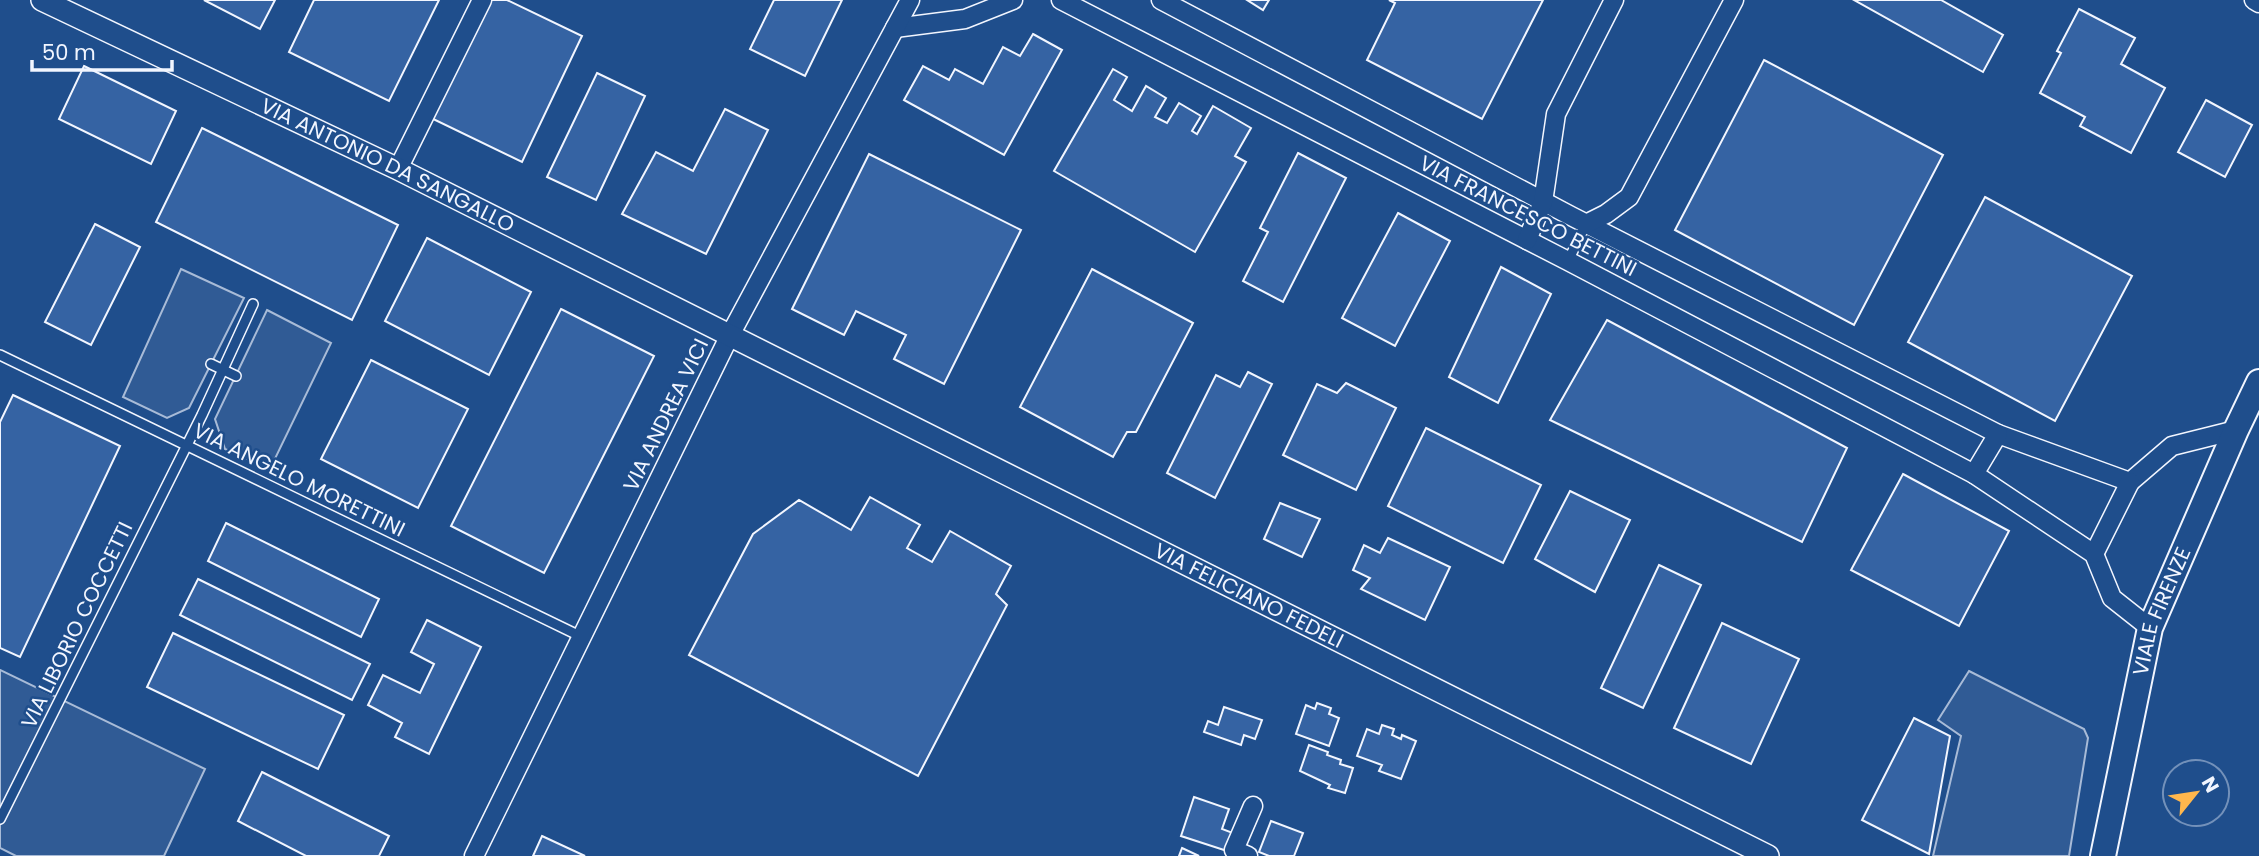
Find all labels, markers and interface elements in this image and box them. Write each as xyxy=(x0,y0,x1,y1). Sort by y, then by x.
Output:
scale bar xyxy=(32,28,172,72)
text: 50 m xyxy=(42,38,96,67)
street label: VIA ANTONIO DA SANGALLO xyxy=(256,91,520,239)
street label: VIA FRANCESCO BETTINI xyxy=(1415,148,1642,283)
street label: VIA ANDREA VICI xyxy=(616,333,715,496)
street label: VIA ANGELO MORETTINI xyxy=(188,416,410,543)
street label: VIA LIBORIO COCCETTI xyxy=(14,517,139,733)
street label: VIA FELICIANO FEDELI xyxy=(1149,536,1349,655)
street label: VIALE FIRENZE xyxy=(2126,542,2197,678)
north arrow xyxy=(2161,758,2231,828)
text: N xyxy=(2195,772,2226,798)

